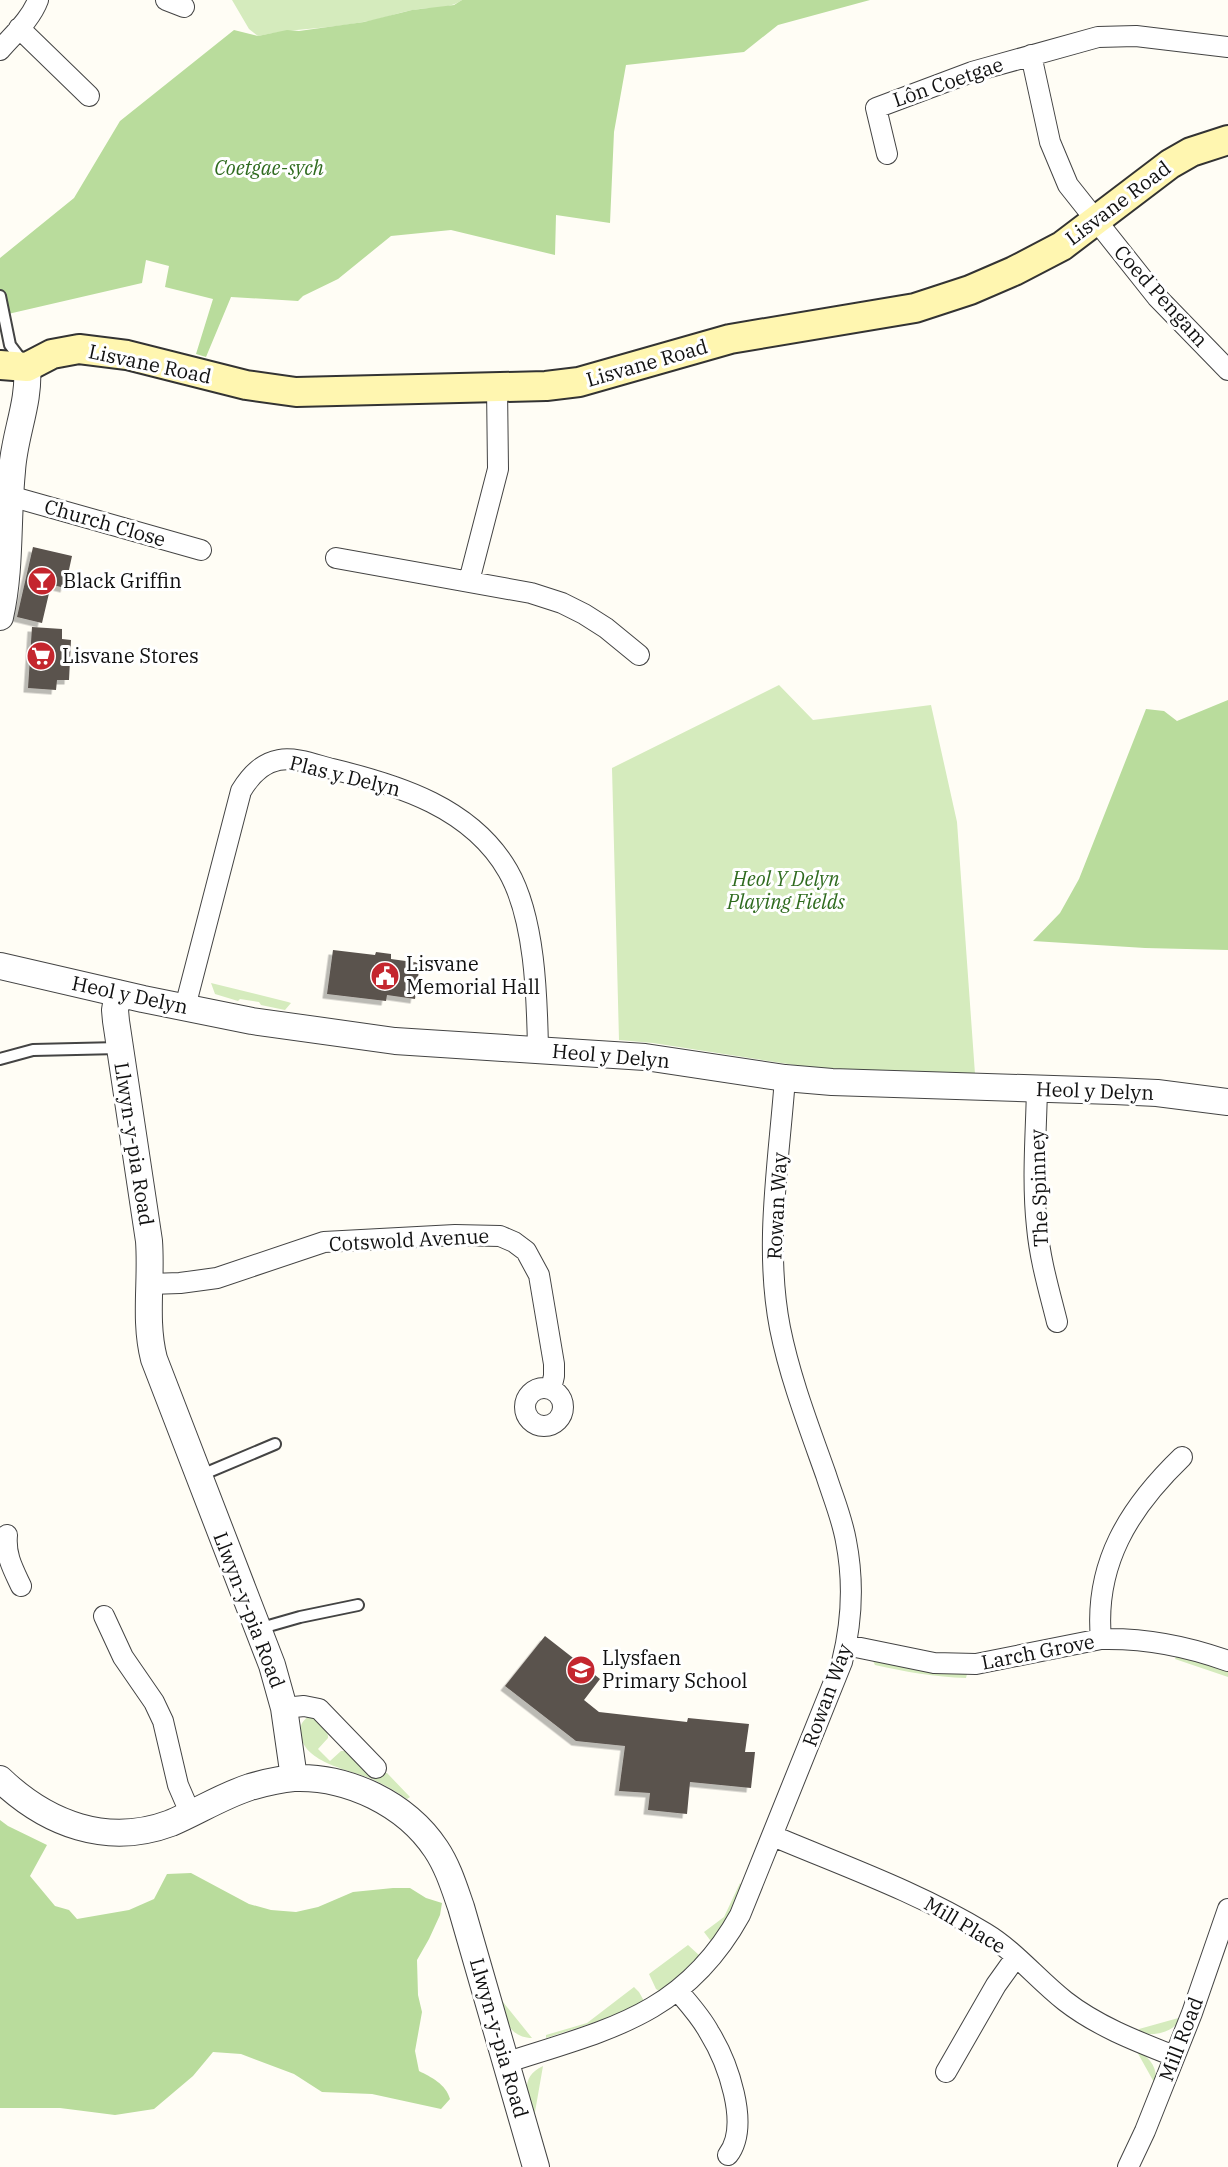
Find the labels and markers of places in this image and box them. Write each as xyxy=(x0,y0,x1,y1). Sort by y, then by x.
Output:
bar icon: Black Griffin xyxy=(26,565,58,597)
place label: Black Griffin xyxy=(63,567,182,594)
supermarket icon: Lisvane Stores xyxy=(25,640,57,672)
place label: Lisvane Stores xyxy=(62,642,199,669)
place label: Lisvane Memorial Hall xyxy=(406,950,540,1000)
public building icon: Lisvane Memorial Hall xyxy=(369,960,401,992)
place label: Llysfaen Primary School xyxy=(602,1644,748,1694)
school or university icon: Llysfaen Primary School xyxy=(565,1654,597,1686)

